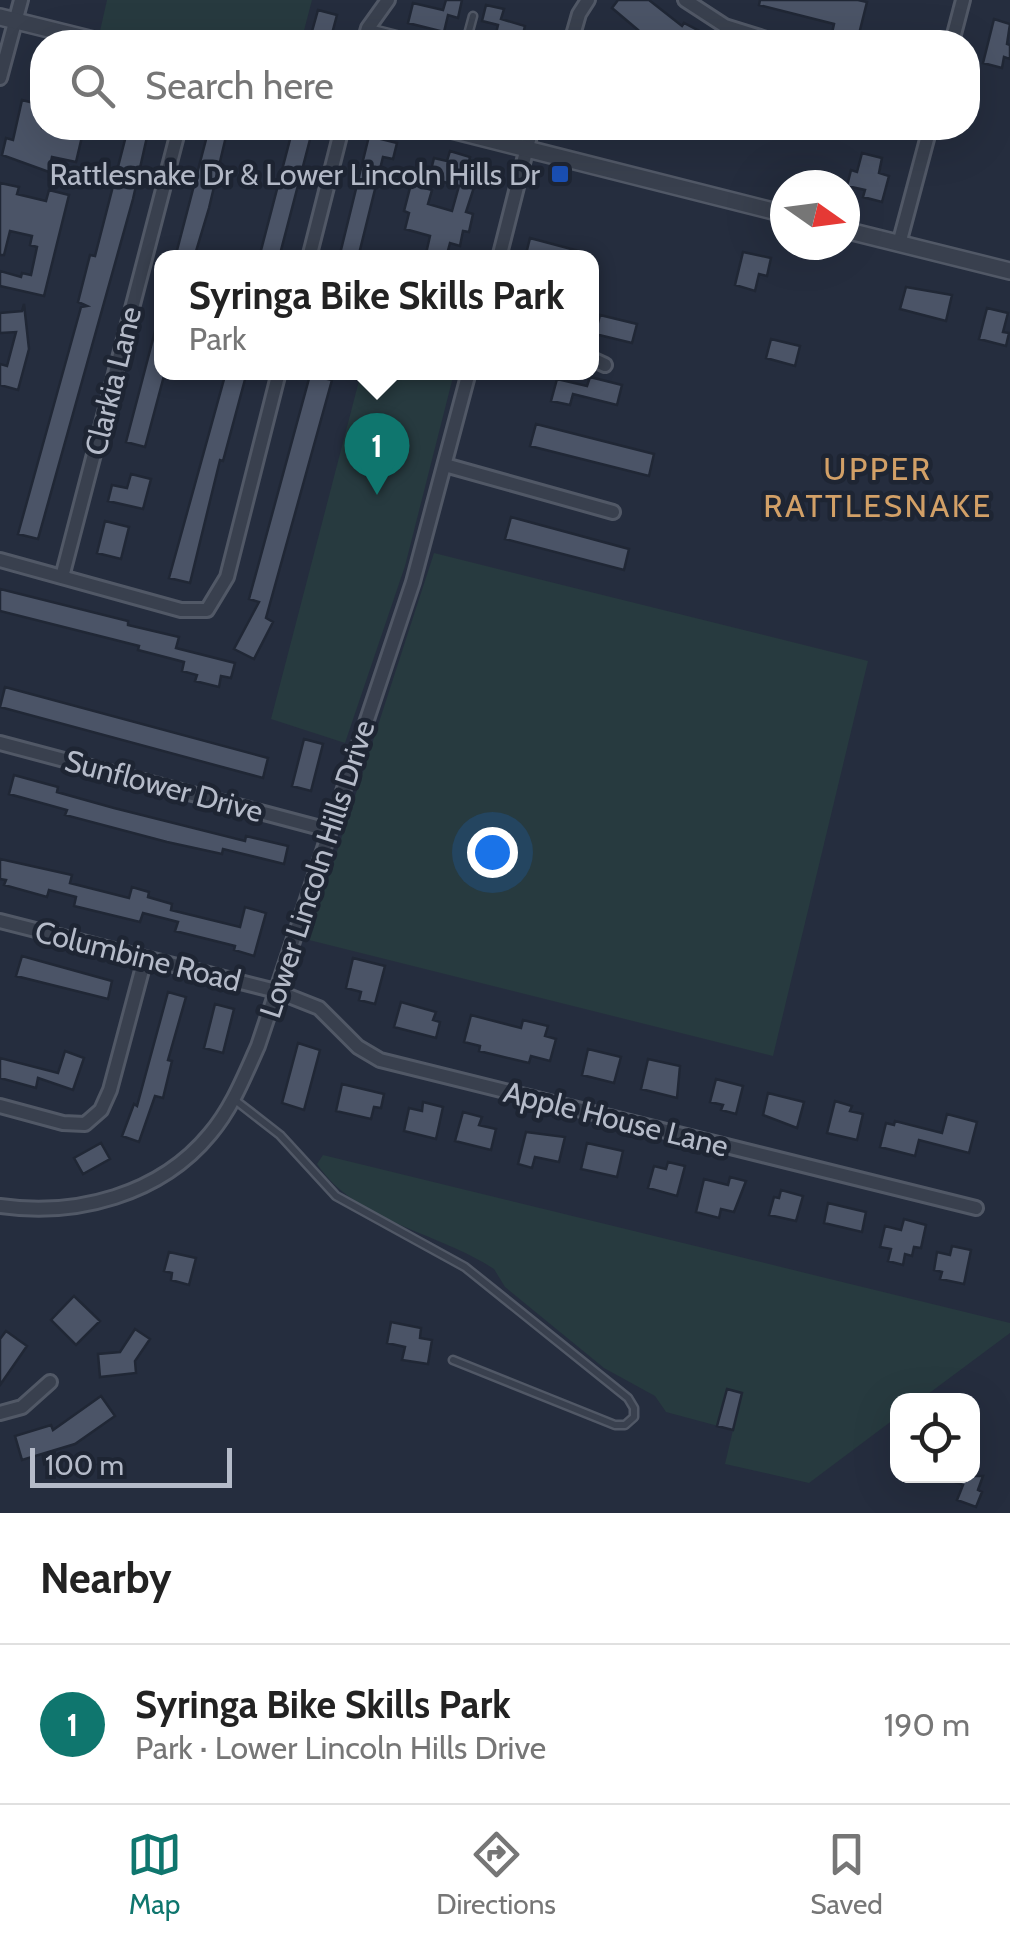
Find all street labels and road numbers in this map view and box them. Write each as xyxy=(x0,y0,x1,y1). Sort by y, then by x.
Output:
street label: Clarkia Lane xyxy=(77,303,149,459)
street label: Lower Lincoln Hills Drive xyxy=(251,715,383,1023)
street label: Sunflower Drive xyxy=(61,742,267,830)
street label: Columbine Road xyxy=(31,913,245,999)
street label: Apple House Lane xyxy=(500,1073,732,1165)

